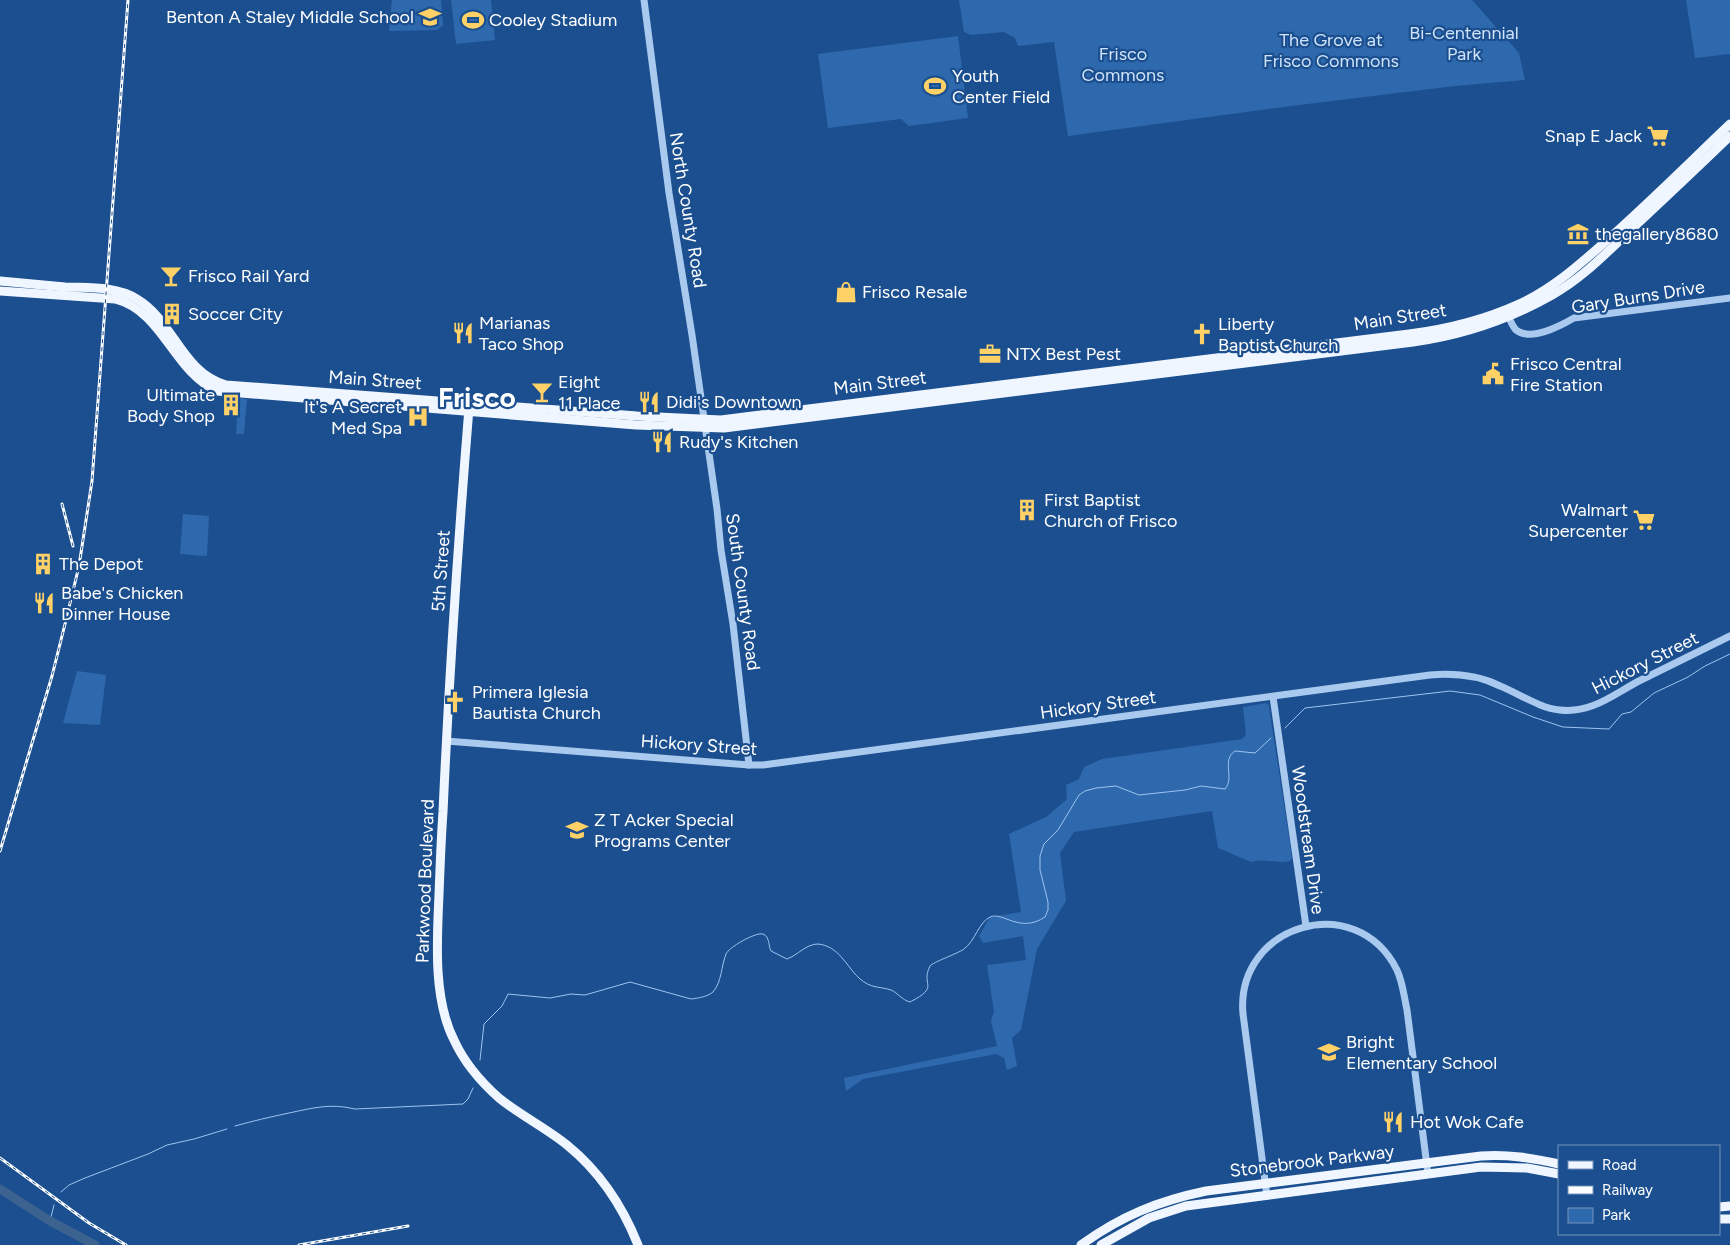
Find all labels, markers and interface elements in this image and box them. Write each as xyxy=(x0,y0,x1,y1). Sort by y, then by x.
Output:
school or university icon: Benton A Staley Middle School xyxy=(417,4,443,30)
place label: Benton A Staley Middle School xyxy=(166,6,414,28)
sports icon: Cooley Stadium xyxy=(460,7,486,33)
place label: Cooley Stadium xyxy=(489,9,617,31)
park label: Bi-Centennial Park xyxy=(1409,22,1519,65)
park label: The Grove at Frisco Commons xyxy=(1263,29,1399,72)
park label: Frisco Commons xyxy=(1082,43,1164,86)
place label: Youth Center Field xyxy=(952,65,1050,108)
sports icon: Youth Center Field xyxy=(922,73,948,99)
supermarket icon: Snap E Jack xyxy=(1645,123,1671,149)
place label: Snap E Jack xyxy=(1545,125,1642,147)
street label: North County Road xyxy=(665,131,711,289)
museum icon: thegallery8680 xyxy=(1565,221,1591,247)
place label: thegallery8680 xyxy=(1595,223,1719,245)
bar icon: Frisco Rail Yard xyxy=(158,263,184,289)
place label: Frisco Rail Yard xyxy=(188,265,310,287)
street label: Gary Burns Drive xyxy=(1570,276,1706,318)
shop icon: Frisco Resale xyxy=(833,279,859,305)
place label: Frisco Resale xyxy=(862,281,967,303)
street label: Main Street xyxy=(1352,299,1448,335)
building icon: Soccer City xyxy=(159,301,185,327)
place label: Soccer City xyxy=(188,303,283,325)
place label: Marianas Taco Shop xyxy=(479,312,564,355)
place label: Liberty Baptist Church xyxy=(1218,313,1338,356)
restaurant icon: Marianas Taco Shop xyxy=(450,320,476,346)
church icon: Liberty Baptist Church xyxy=(1189,321,1215,347)
office icon: NTX Best Pest xyxy=(977,341,1003,367)
place label: NTX Best Pest xyxy=(1006,343,1121,365)
place label: Frisco Central Fire Station xyxy=(1510,353,1622,396)
public building icon: Frisco Central Fire Station xyxy=(1480,361,1506,387)
street label: Main Street xyxy=(328,366,423,394)
street label: Main Street xyxy=(832,366,928,400)
place label: Eight 11 Place xyxy=(558,371,621,414)
bar icon: Eight 11 Place xyxy=(529,379,555,405)
district label: Frisco xyxy=(438,380,516,414)
place label: Ultimate Body Shop xyxy=(127,384,215,427)
restaurant icon: Didi's Downtown xyxy=(636,389,662,415)
place label: Didi's Downtown xyxy=(666,391,802,413)
building icon: Ultimate Body Shop xyxy=(218,392,244,418)
place label: It's A Secret Med Spa xyxy=(304,396,402,439)
hospital icon: It's A Secret Med Spa xyxy=(405,404,431,430)
restaurant icon: Rudy's Kitchen xyxy=(649,429,675,455)
place label: Rudy's Kitchen xyxy=(679,431,798,453)
place label: First Baptist Church of Frisco xyxy=(1044,489,1177,532)
building icon: First Baptist Church of Frisco xyxy=(1014,497,1040,523)
place label: Walmart Supercenter xyxy=(1528,499,1628,542)
supermarket icon: Walmart Supercenter xyxy=(1631,507,1657,533)
street label: South County Road xyxy=(721,512,765,672)
street label: 5th Street xyxy=(427,529,455,613)
building icon: The Depot xyxy=(30,551,56,577)
place label: The Depot xyxy=(59,553,144,575)
place label: Babe's Chicken Dinner House xyxy=(61,582,183,625)
restaurant icon: Babe's Chicken Dinner House xyxy=(31,590,57,616)
street label: Hickory Street xyxy=(1588,627,1702,699)
place label: Primera Iglesia Bautista Church xyxy=(472,681,601,724)
street label: Hickory Street xyxy=(1039,686,1158,724)
church icon: Primera Iglesia Bautista Church xyxy=(442,689,468,715)
street label: Hickory Street xyxy=(640,730,758,760)
street label: Woodstream Drive xyxy=(1287,764,1329,916)
street label: Parkwood Boulevard xyxy=(411,799,439,963)
place label: Z T Acker Special Programs Center xyxy=(594,809,734,852)
school or university icon: Z T Acker Special Programs Center xyxy=(564,817,590,843)
place label: Bright Elementary School xyxy=(1346,1031,1497,1074)
school or university icon: Bright Elementary School xyxy=(1316,1039,1342,1065)
restaurant icon: Hot Wok Cafe xyxy=(1380,1109,1406,1135)
place label: Hot Wok Cafe xyxy=(1410,1111,1524,1133)
street label: Stonebrook Parkway xyxy=(1229,1140,1396,1182)
legend xyxy=(1558,1145,1720,1235)
text: Road xyxy=(1602,1156,1637,1174)
text: Railway xyxy=(1602,1181,1653,1199)
text: Park xyxy=(1602,1206,1631,1224)

